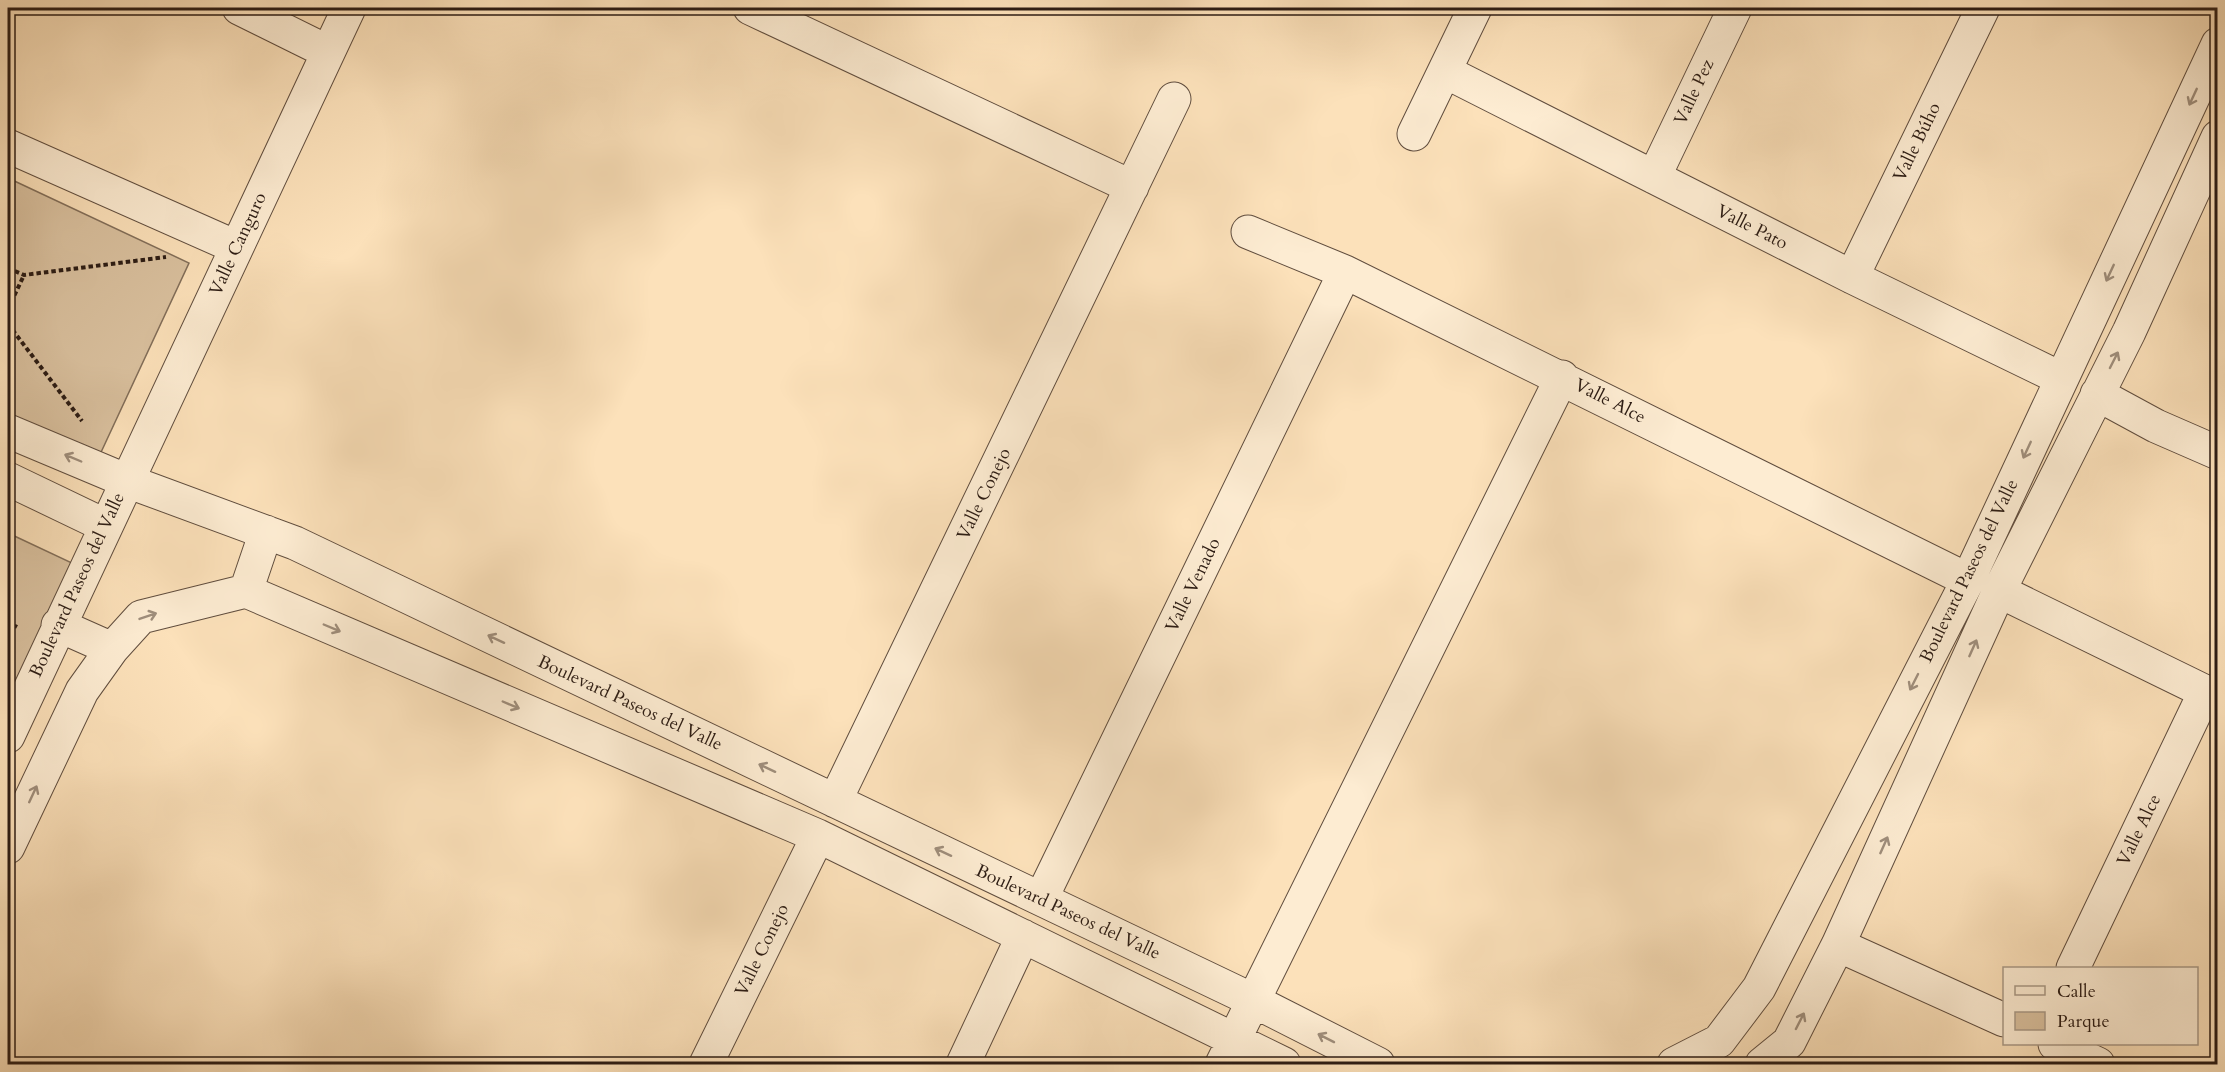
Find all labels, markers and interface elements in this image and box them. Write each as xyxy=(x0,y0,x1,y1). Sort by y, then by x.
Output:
street label: Valle Pez xyxy=(1668,55,1720,129)
one-way arrow xyxy=(2186,87,2198,105)
street label: Valle Búho xyxy=(1887,98,1947,186)
street label: Valle Canguro xyxy=(203,188,273,300)
street label: Valle Pato xyxy=(1712,198,1792,256)
one-way arrow xyxy=(2103,264,2115,282)
one-way arrow xyxy=(2109,352,2121,370)
street label: Valle Alce xyxy=(1570,372,1650,430)
one-way arrow xyxy=(2021,441,2033,459)
street label: Valle Conejo xyxy=(951,443,1017,544)
one-way arrow xyxy=(64,452,82,463)
street label: Boulevard Paseos del Valle xyxy=(1914,475,2024,667)
street label: Boulevard Paseos del Valle xyxy=(23,489,131,681)
street label: Valle Venado xyxy=(1159,533,1227,636)
one-way arrow xyxy=(138,610,157,621)
one-way arrow xyxy=(322,623,341,634)
one-way arrow xyxy=(487,633,505,645)
one-way arrow xyxy=(1968,640,1979,658)
street label: Boulevard Paseos del Valle xyxy=(534,649,726,757)
one-way arrow xyxy=(1908,673,1920,691)
one-way arrow xyxy=(502,700,520,711)
one-way arrow xyxy=(758,762,776,774)
one-way arrow xyxy=(27,786,39,804)
street label: Valle Alce xyxy=(2111,790,2167,870)
one-way arrow xyxy=(1879,836,1890,854)
one-way arrow xyxy=(934,845,952,857)
street label: Boulevard Paseos del Valle xyxy=(972,858,1164,966)
street label: Valle Conejo xyxy=(729,899,795,1000)
legend xyxy=(2003,967,2198,1045)
text: Calle xyxy=(2057,979,2096,1004)
text: Parque xyxy=(2057,1009,2110,1034)
one-way arrow xyxy=(1794,1012,1806,1030)
one-way arrow xyxy=(1318,1032,1336,1043)

